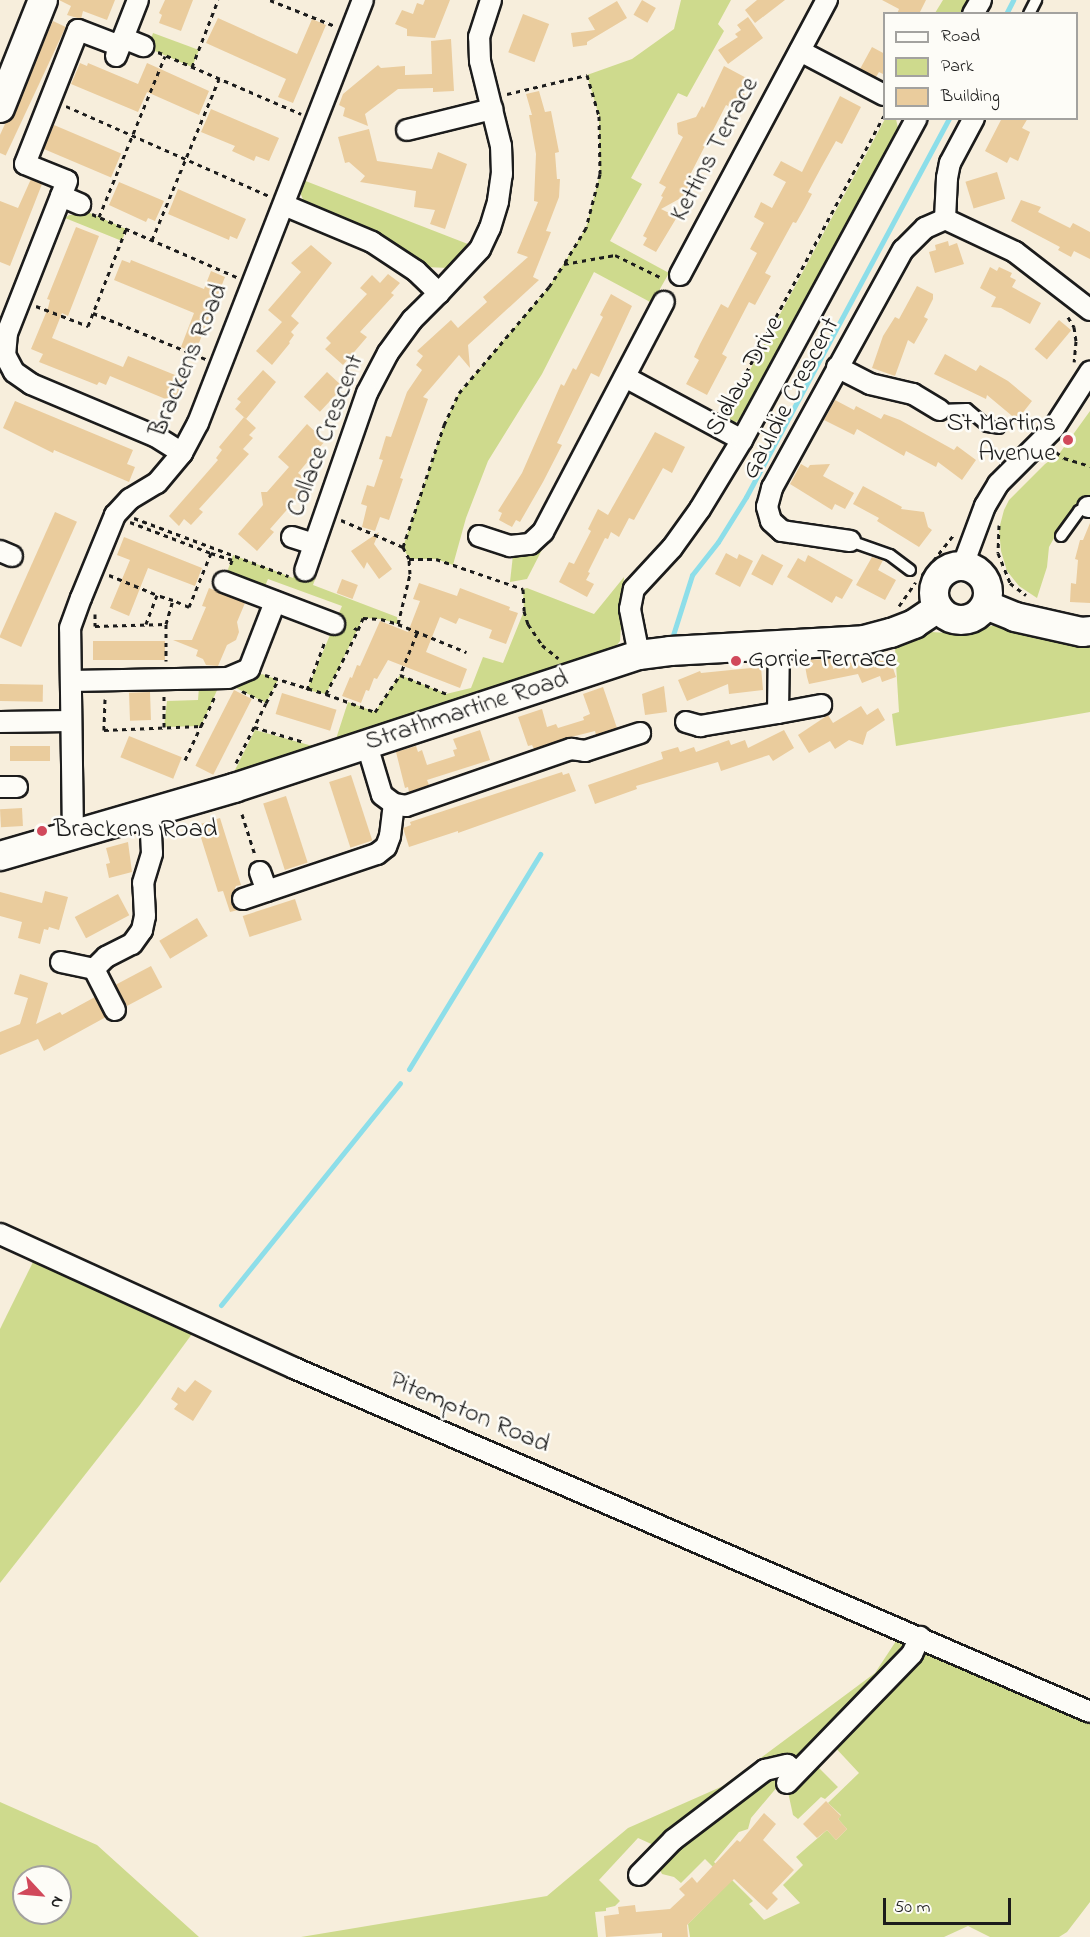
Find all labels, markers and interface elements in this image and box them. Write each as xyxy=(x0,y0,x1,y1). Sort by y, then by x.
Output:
legend xyxy=(883,12,1078,120)
text: Road xyxy=(941,24,980,50)
text: Park xyxy=(941,54,974,80)
street label: Kettins Terrace xyxy=(665,73,767,227)
text: Building xyxy=(941,84,1000,110)
street label: Brackens Road xyxy=(144,280,236,442)
street label: Sidlaw Drive xyxy=(700,312,792,442)
street label: Gauldie Crescent xyxy=(736,313,848,485)
street label: Collace Crescent xyxy=(282,350,372,522)
place label: St Martins Avenue xyxy=(947,409,1056,470)
marker: St Martins Avenue xyxy=(1061,433,1075,447)
place label: Gorrie Terrace xyxy=(748,645,897,677)
marker: Gorrie Terrace xyxy=(729,654,743,668)
street label: Strathmartine Road xyxy=(361,664,573,760)
place label: Brackens Road xyxy=(54,815,217,847)
marker: Brackens Road xyxy=(35,824,49,838)
street label: Pitempton Road xyxy=(384,1366,554,1462)
north arrow xyxy=(12,1865,72,1925)
scale bar xyxy=(886,1886,1014,1924)
text: N xyxy=(43,1892,70,1912)
text: 50 m xyxy=(894,1895,931,1921)

